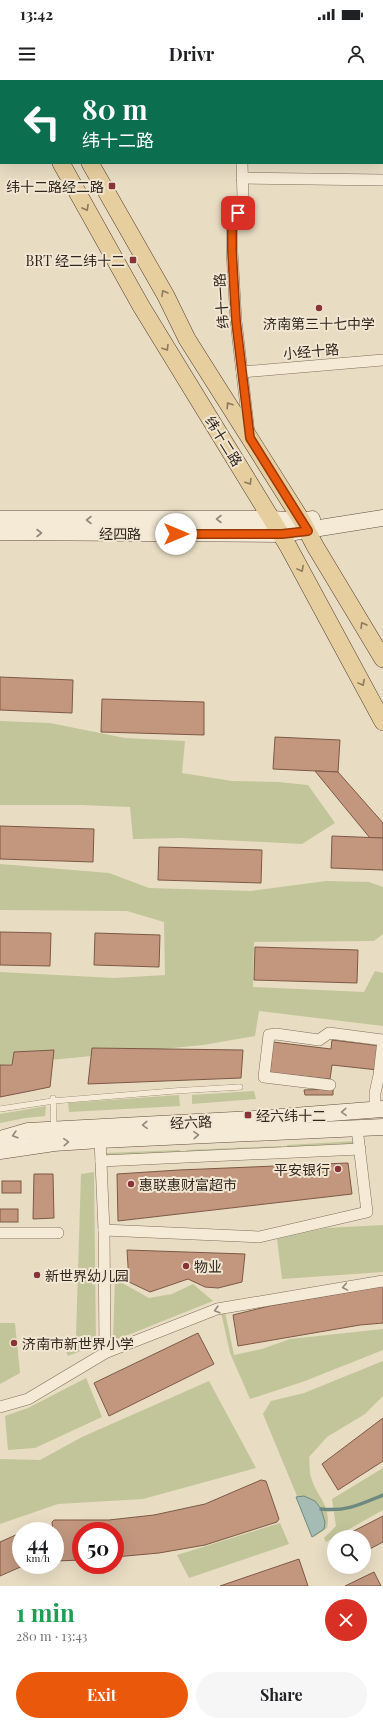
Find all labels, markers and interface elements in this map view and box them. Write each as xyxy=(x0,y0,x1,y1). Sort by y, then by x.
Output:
text: 13:42 xyxy=(20,4,53,24)
text: Drivr xyxy=(169,42,214,66)
icon: menu xyxy=(16,43,38,65)
icon: person xyxy=(345,43,367,65)
text: 80 m xyxy=(82,90,148,127)
icon: left xyxy=(16,96,68,148)
text: 纬十二路 xyxy=(82,128,154,152)
place label: 纬十二路经二路 xyxy=(6,177,104,196)
marker: 纬十二路经二路 xyxy=(107,181,117,191)
pin xyxy=(221,196,255,230)
icon: arrive xyxy=(227,202,249,224)
one-way arrow xyxy=(82,204,89,212)
place label: BRT 经二纬十二 xyxy=(26,251,125,270)
marker: BRT 经二纬十二 xyxy=(128,255,138,265)
street label: 纬十一路 xyxy=(210,272,232,330)
one-way arrow xyxy=(161,290,169,297)
marker: 济南第三十七中学 xyxy=(314,303,324,313)
place label: 济南第三十七中学 xyxy=(263,314,375,333)
street label: 小经十路 xyxy=(282,339,340,363)
one-way arrow xyxy=(162,344,169,351)
one-way arrow xyxy=(226,402,234,409)
street label: 纬十二路 xyxy=(201,412,247,470)
one-way arrow xyxy=(245,478,252,485)
position arrow xyxy=(155,513,197,555)
one-way arrow xyxy=(216,515,222,523)
one-way arrow xyxy=(86,516,92,524)
street label: 经四路 xyxy=(99,524,141,543)
one-way arrow xyxy=(36,528,42,537)
one-way arrow xyxy=(296,564,303,572)
one-way arrow xyxy=(360,622,368,629)
one-way arrow xyxy=(357,679,365,686)
place label: 经六纬十二 xyxy=(256,1106,326,1125)
one-way arrow xyxy=(341,1108,347,1117)
marker: 经六纬十二 xyxy=(243,1110,253,1120)
street label: 经六路 xyxy=(170,1111,212,1133)
one-way arrow xyxy=(142,1120,148,1129)
one-way arrow xyxy=(12,1130,18,1138)
one-way arrow xyxy=(193,1131,199,1139)
one-way arrow xyxy=(63,1138,69,1147)
place label: 平安银行 xyxy=(274,1160,330,1179)
marker: 平安银行 xyxy=(333,1164,343,1174)
place label: 惠联惠财富超市 xyxy=(139,1175,237,1194)
marker: 惠联惠财富超市 xyxy=(126,1179,136,1189)
place label: 物业 xyxy=(194,1257,222,1276)
marker: 物业 xyxy=(181,1261,191,1271)
place label: 新世界幼儿园 xyxy=(45,1266,129,1285)
marker: 新世界幼儿园 xyxy=(32,1270,42,1280)
one-way arrow xyxy=(341,1282,348,1291)
one-way arrow xyxy=(213,1305,220,1314)
place label: 济南市新世界小学 xyxy=(22,1334,134,1353)
marker: 济南市新世界小学 xyxy=(9,1338,19,1348)
speed limit sign: 50 xyxy=(72,1522,124,1574)
text: 44 xyxy=(27,1529,49,1556)
map controls xyxy=(327,1530,371,1574)
button: search xyxy=(327,1530,371,1574)
text: km/h xyxy=(26,1551,50,1565)
text: 1 min xyxy=(16,1596,75,1628)
button: close xyxy=(325,1599,367,1641)
text: 280 m · 13:43 xyxy=(16,1627,87,1644)
button: Exit xyxy=(16,1672,188,1718)
button: Share xyxy=(196,1672,367,1718)

